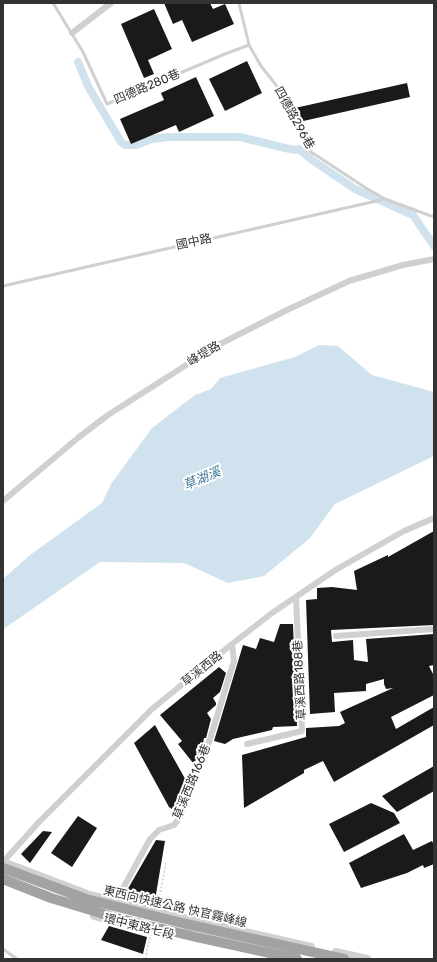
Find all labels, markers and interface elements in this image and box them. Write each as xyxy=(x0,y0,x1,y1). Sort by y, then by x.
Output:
street label: 四德路280巷 xyxy=(112,67,182,107)
street label: 四德路296巷 xyxy=(271,84,317,152)
street label: 國中路 xyxy=(175,231,213,253)
street label: 峰堤路 xyxy=(185,339,223,369)
water label: 草湖溪 xyxy=(181,464,223,494)
street label: 草溪西路188巷 xyxy=(291,639,309,721)
street label: 草溪西路 xyxy=(179,648,225,690)
street label: 草溪西路166巷 xyxy=(170,742,214,822)
street label: 東西向快速公路 快官霧峰線 xyxy=(102,883,248,931)
street label: 環中東路七段 xyxy=(102,911,176,943)

